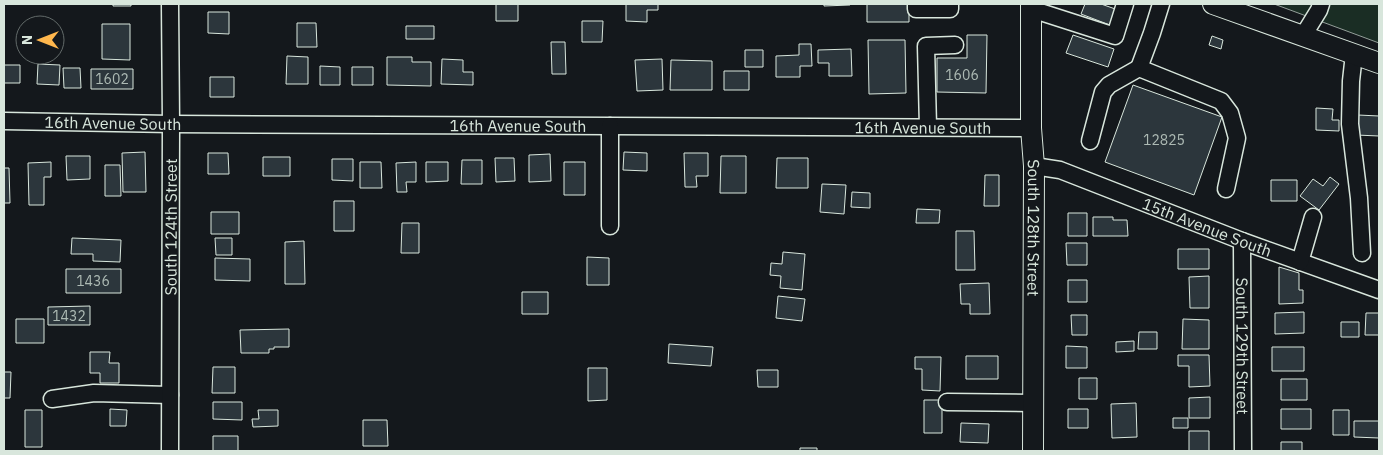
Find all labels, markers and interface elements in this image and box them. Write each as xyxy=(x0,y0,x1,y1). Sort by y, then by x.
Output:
north arrow xyxy=(15,15,65,65)
text: N xyxy=(18,35,36,45)
house number: 1606 xyxy=(945,66,979,84)
house number: 1602 xyxy=(95,70,129,88)
street label: 16th Avenue South xyxy=(44,112,182,134)
street label: 16th Avenue South xyxy=(449,115,587,136)
street label: 16th Avenue South xyxy=(854,117,992,138)
house number: 12825 xyxy=(1143,131,1185,149)
street label: South 124th Street xyxy=(160,158,181,296)
street label: South 128th Street xyxy=(1024,159,1044,296)
street label: 15th Avenue South xyxy=(1139,193,1274,261)
house number: 1436 xyxy=(76,272,110,290)
street label: South 129th Street xyxy=(1232,277,1253,415)
house number: 1432 xyxy=(52,307,86,325)

